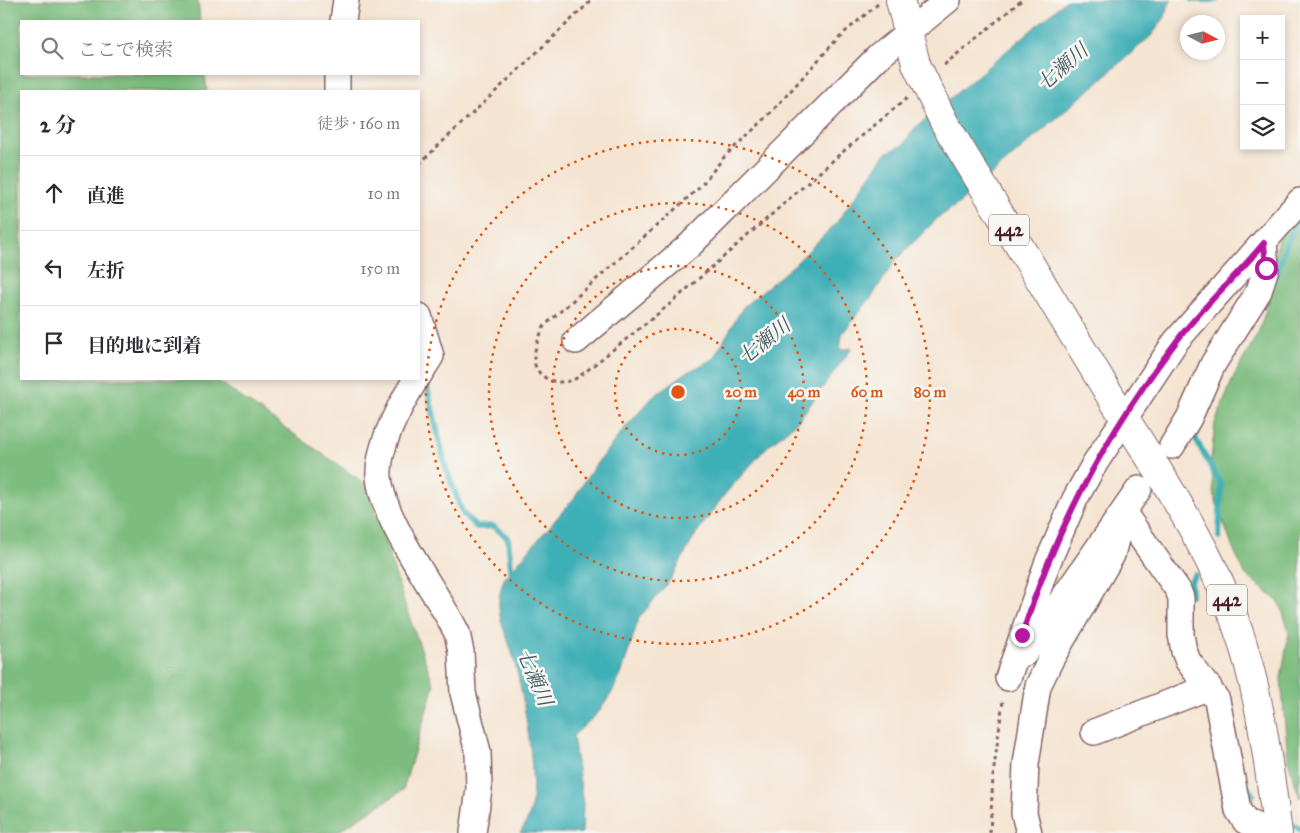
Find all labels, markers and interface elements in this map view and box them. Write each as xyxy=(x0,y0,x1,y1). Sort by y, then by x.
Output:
north arrow xyxy=(1180,15,1225,60)
map controls xyxy=(1240,15,1285,150)
button: + xyxy=(1240,15,1285,60)
search box xyxy=(20,20,420,75)
icon: search xyxy=(38,34,66,62)
water label: 七瀬川 xyxy=(1031,37,1094,96)
text: ここで検索 xyxy=(78,38,173,61)
button: − xyxy=(1240,60,1285,105)
button: layers xyxy=(1240,105,1285,150)
text: 2 分 xyxy=(40,112,76,138)
text: 徒歩 · 160 m xyxy=(317,114,400,133)
icon: ahead xyxy=(40,179,68,207)
text: 直進 xyxy=(87,184,125,207)
text: 10 m xyxy=(368,184,400,203)
road number: 442 xyxy=(989,214,1029,246)
icon: left xyxy=(40,254,68,282)
route start xyxy=(1255,257,1278,280)
text: 左折 xyxy=(87,259,125,282)
text: 150 m xyxy=(360,259,400,278)
water label: 七瀬川 xyxy=(733,312,796,369)
icon: arrive xyxy=(40,329,68,357)
text: 目的地に到着 xyxy=(87,334,201,357)
centre of rings xyxy=(669,383,687,401)
text: 20 m xyxy=(725,383,757,401)
text: 40 m xyxy=(788,383,821,402)
text: 60 m xyxy=(851,383,884,401)
text: 80 m xyxy=(914,383,947,401)
road number: 442 xyxy=(1207,584,1247,616)
route end xyxy=(1011,624,1034,647)
water label: 七瀬川 xyxy=(512,645,559,711)

